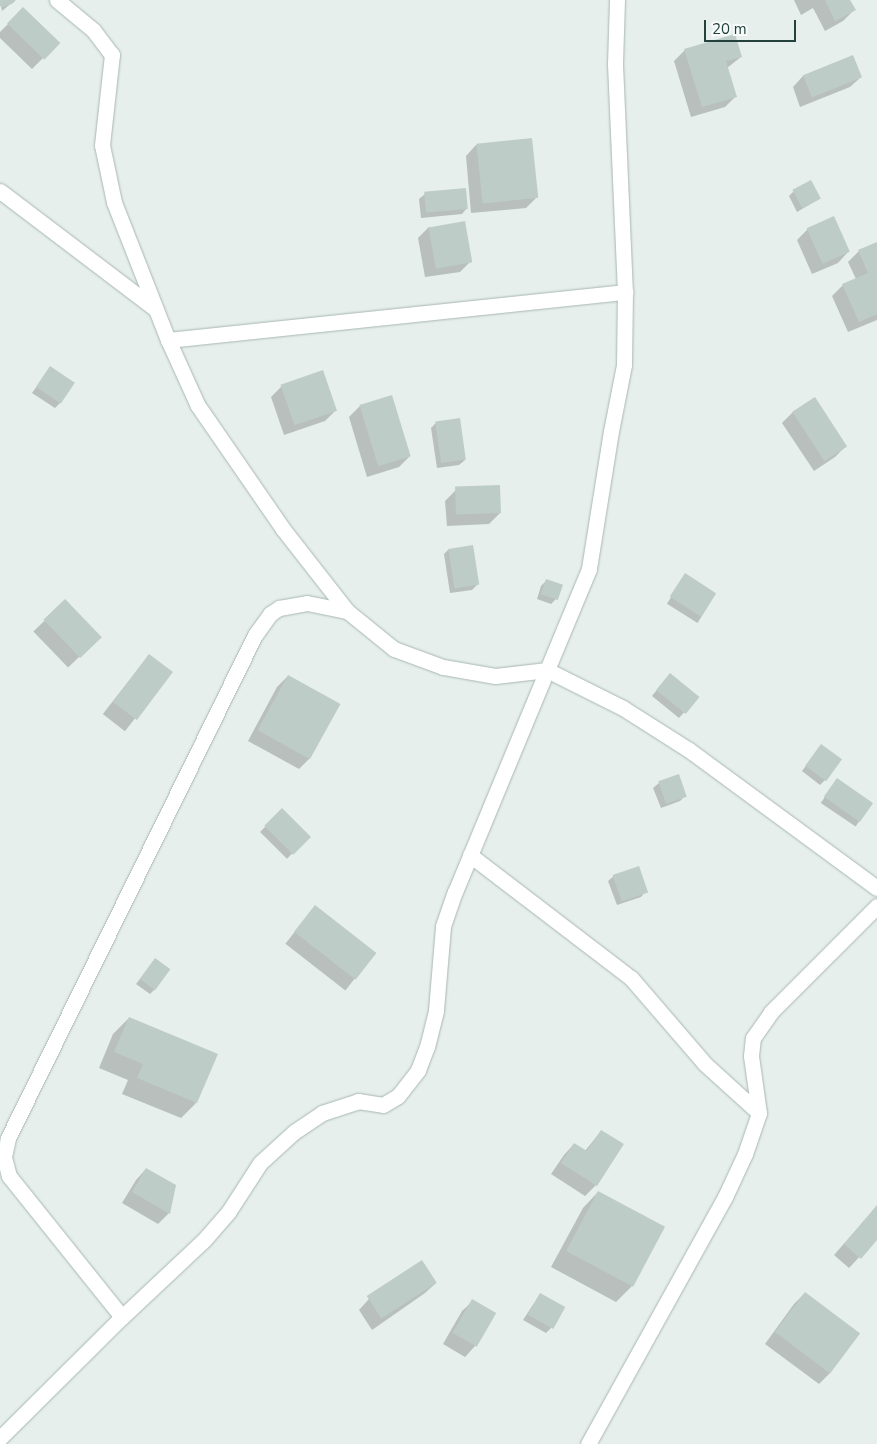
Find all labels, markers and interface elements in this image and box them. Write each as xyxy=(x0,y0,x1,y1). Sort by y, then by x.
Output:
scale bar xyxy=(707,10,800,42)
text: 20 m xyxy=(712,19,747,39)

